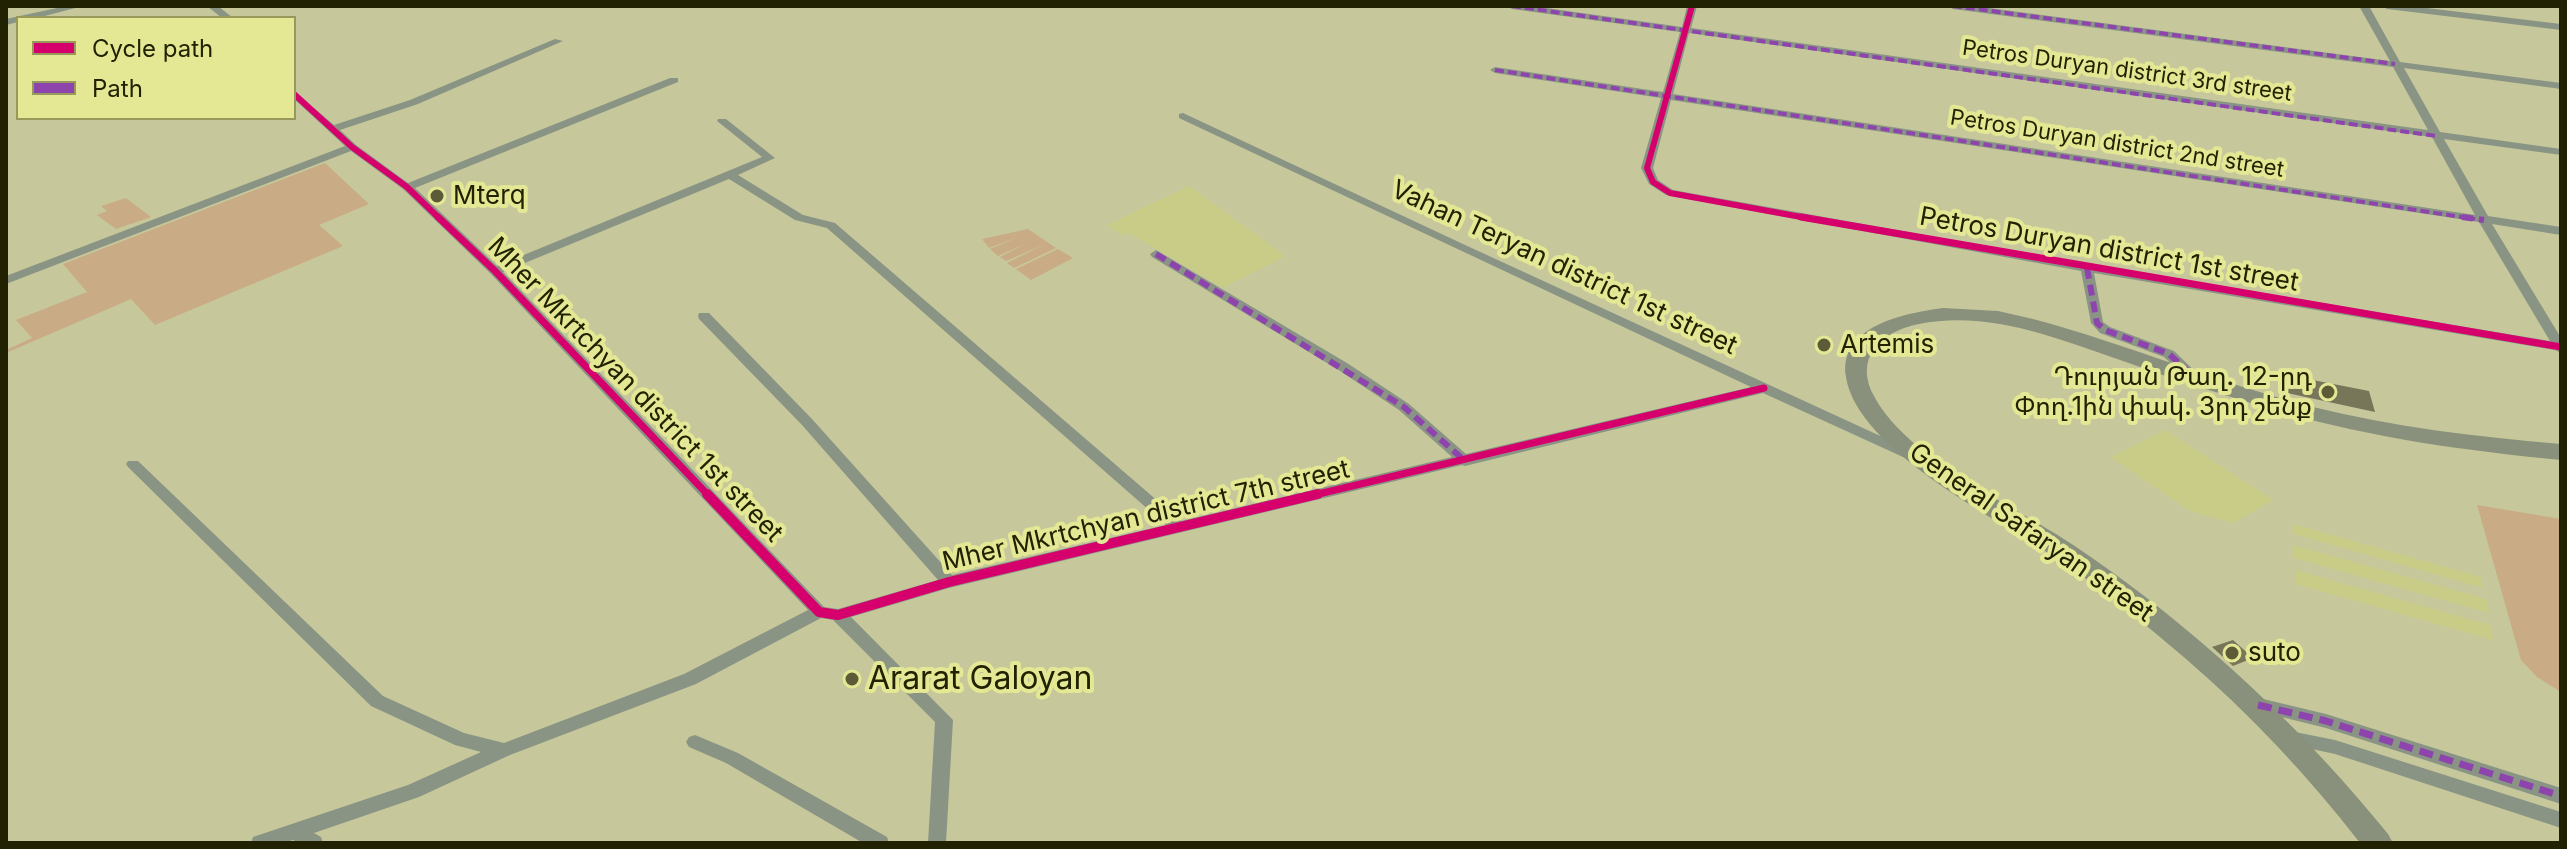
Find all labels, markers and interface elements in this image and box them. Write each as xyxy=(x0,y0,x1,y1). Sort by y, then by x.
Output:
legend xyxy=(16,16,296,120)
text: Cycle path xyxy=(92,34,213,63)
street label: Petros Duryan district 3rd street xyxy=(1961,35,2293,107)
text: Path xyxy=(92,74,143,103)
street label: Petros Duryan district 2nd street xyxy=(1948,105,2286,183)
street label: Vahan Teryan district 1st street xyxy=(1386,174,1742,362)
place label: Mterq xyxy=(453,180,526,212)
marker: Mterq xyxy=(428,187,446,205)
street label: Petros Duryan district 1st street xyxy=(1917,201,2301,299)
street label: Mher Mkrtchyan district 1st street xyxy=(481,231,789,549)
place label: Artemis xyxy=(1840,329,1934,361)
marker: Artemis xyxy=(1815,336,1833,354)
place label: Դուրյան Թաղ. 12-րդ Փող.1ին փակ․ 3րդ շենք xyxy=(2014,361,2312,422)
marker: Դուրյան Թաղ. 12-րդ Փող.1ին փակ․ 3րդ շենք xyxy=(2319,383,2337,401)
street label: General Safaryan street xyxy=(1903,437,2159,629)
street label: Mher Mkrtchyan district 7th street xyxy=(939,454,1353,578)
place label: suto xyxy=(2248,637,2301,669)
marker: suto xyxy=(2223,644,2241,662)
place label: Ararat Galoyan xyxy=(868,660,1092,698)
marker: Ararat Galoyan xyxy=(843,670,861,688)

